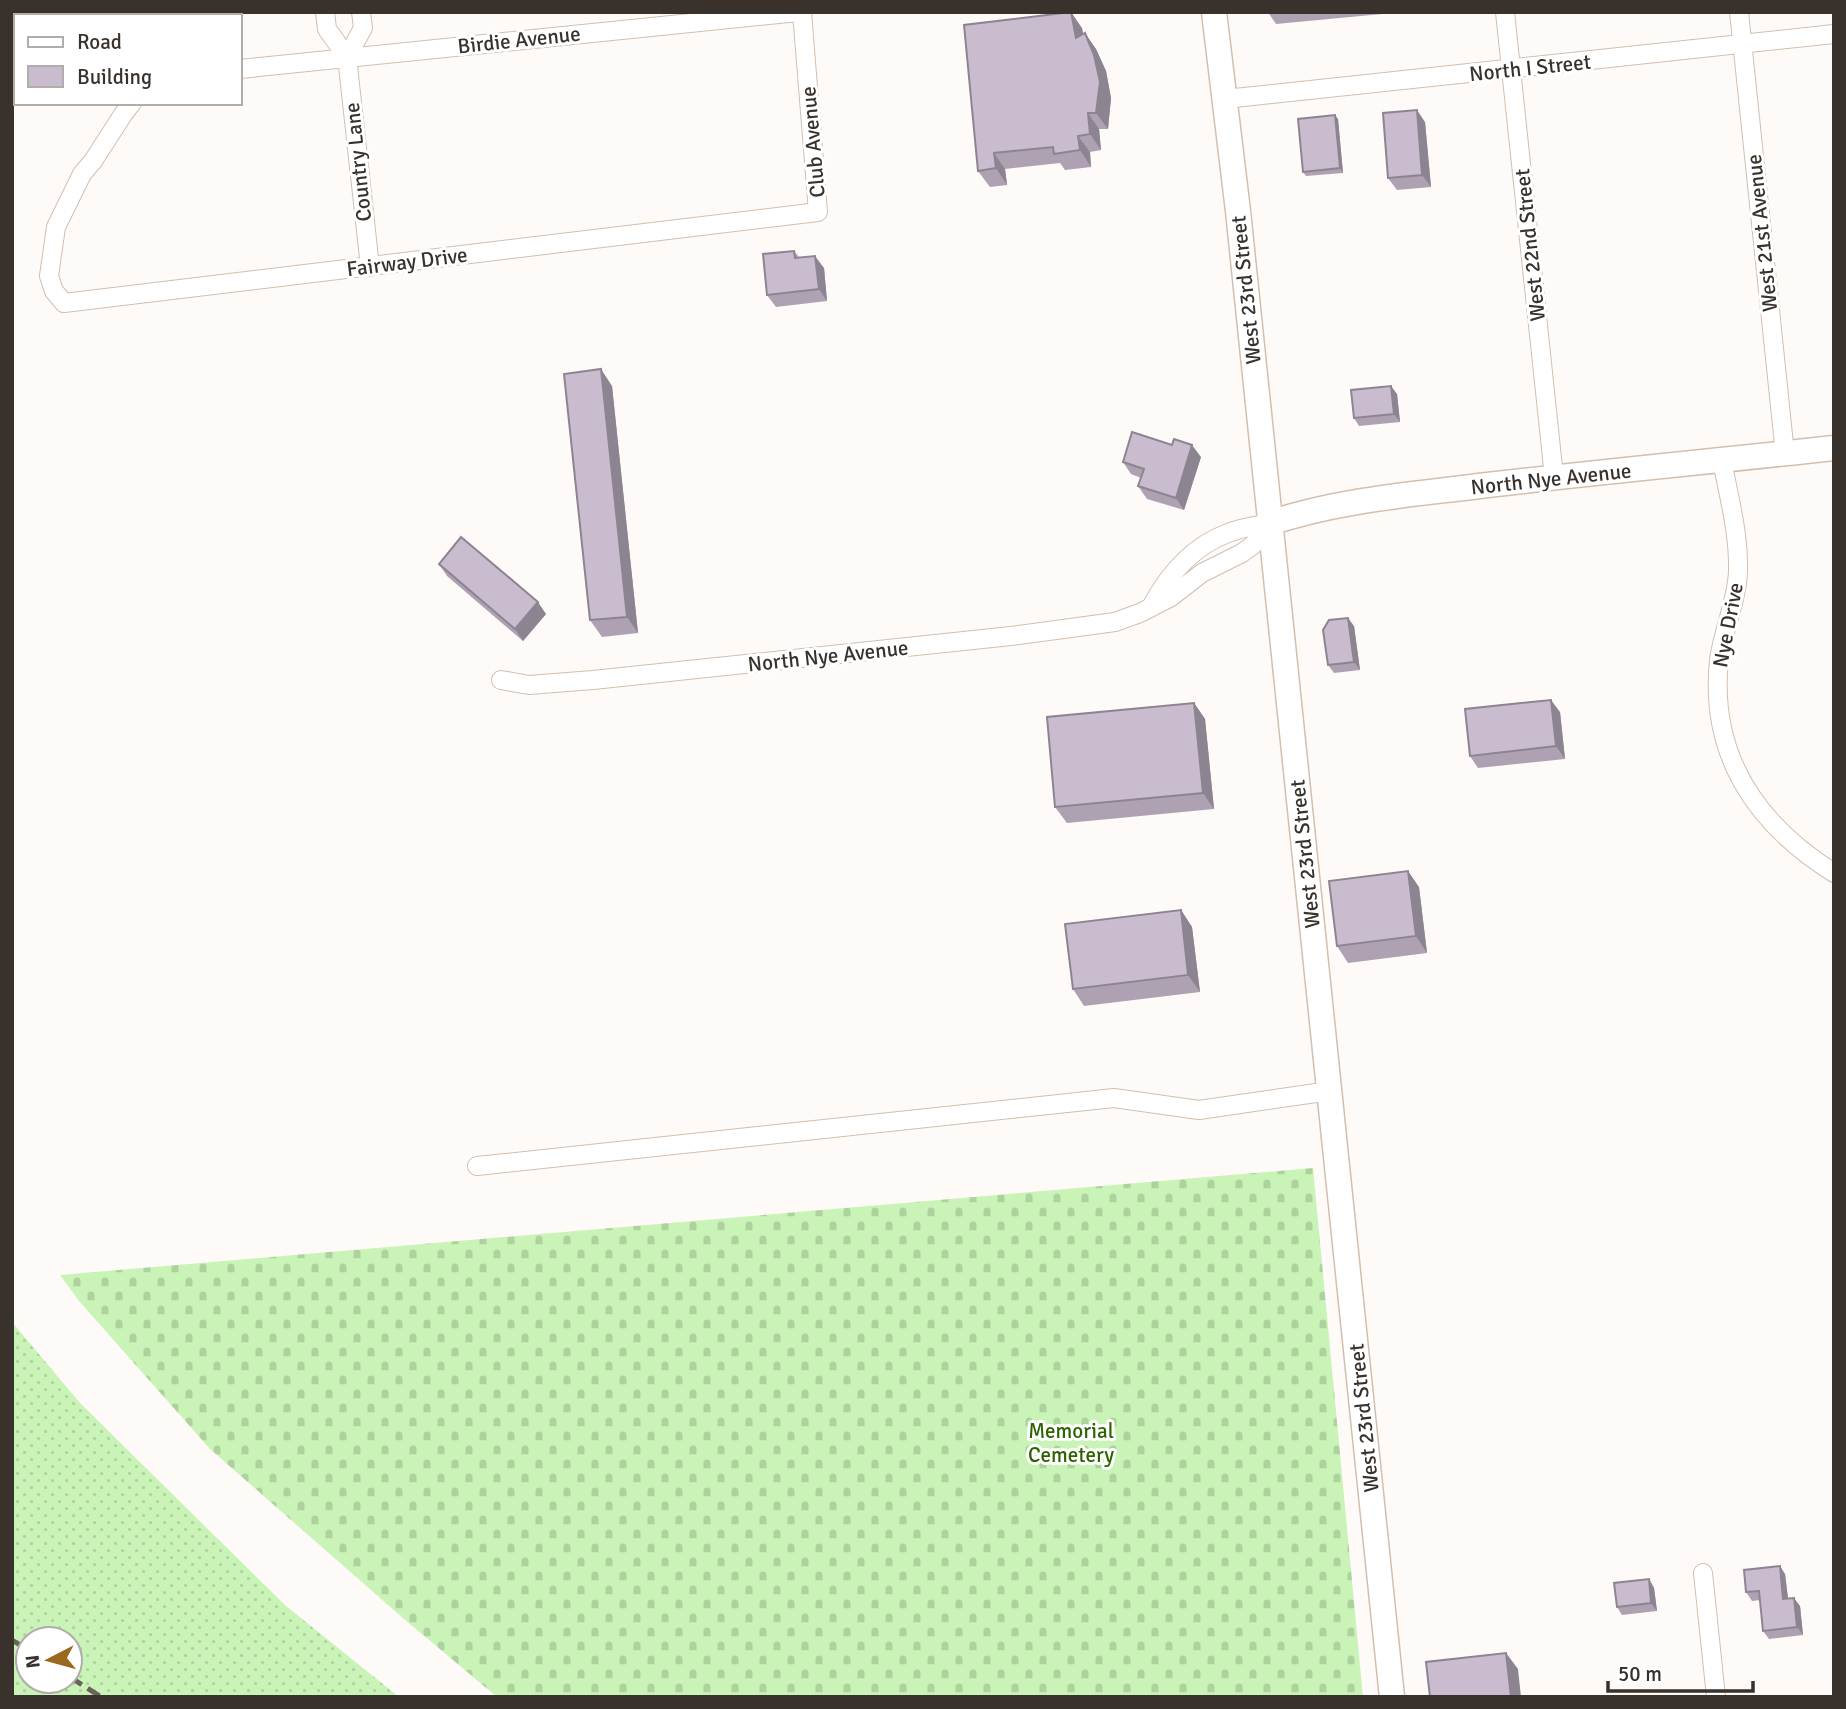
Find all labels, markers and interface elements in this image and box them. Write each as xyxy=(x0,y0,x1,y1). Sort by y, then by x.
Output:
legend xyxy=(14,14,242,105)
street label: Birdie Avenue xyxy=(456,21,582,59)
text: Road xyxy=(77,29,122,55)
street label: North I Street xyxy=(1468,49,1592,87)
text: Building xyxy=(77,64,152,90)
street label: Club Avenue xyxy=(795,85,831,199)
street label: Country Lane xyxy=(339,101,377,223)
street label: West 21st Avenue xyxy=(1741,153,1783,313)
street label: West 22nd Street xyxy=(1509,167,1551,323)
street label: West 23rd Street xyxy=(1225,214,1267,366)
street label: Fairway Drive xyxy=(345,242,469,282)
street label: North Nye Avenue xyxy=(1469,458,1633,500)
street label: Nye Drive xyxy=(1707,580,1749,670)
street label: North Nye Avenue xyxy=(746,635,910,677)
street label: West 23rd Street xyxy=(1284,778,1326,930)
street label: West 23rd Street xyxy=(1343,1342,1385,1494)
park label: Memorial Cemetery xyxy=(1028,1418,1114,1468)
north arrow xyxy=(14,1625,84,1695)
scale bar xyxy=(1608,1650,1753,1694)
text: N xyxy=(20,1654,46,1669)
text: 50 m xyxy=(1618,1661,1662,1687)

